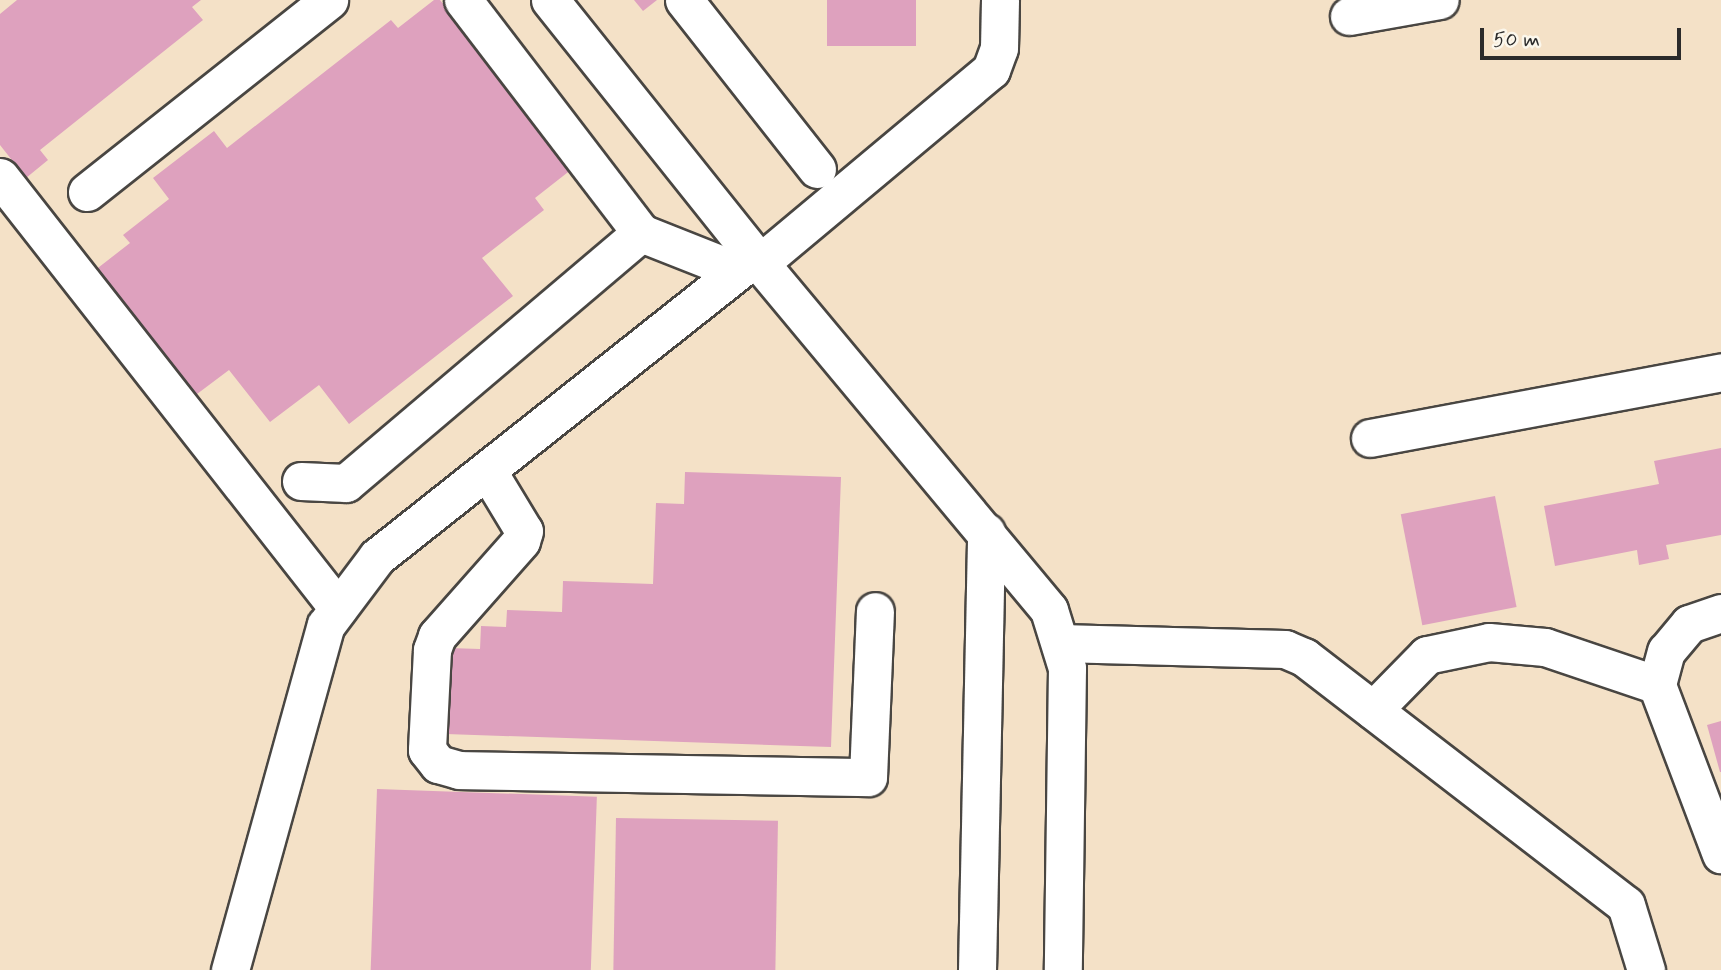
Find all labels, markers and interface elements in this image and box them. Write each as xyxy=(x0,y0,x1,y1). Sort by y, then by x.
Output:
scale bar xyxy=(1483,14,1684,58)
text: 50 m xyxy=(1493,26,1540,54)

